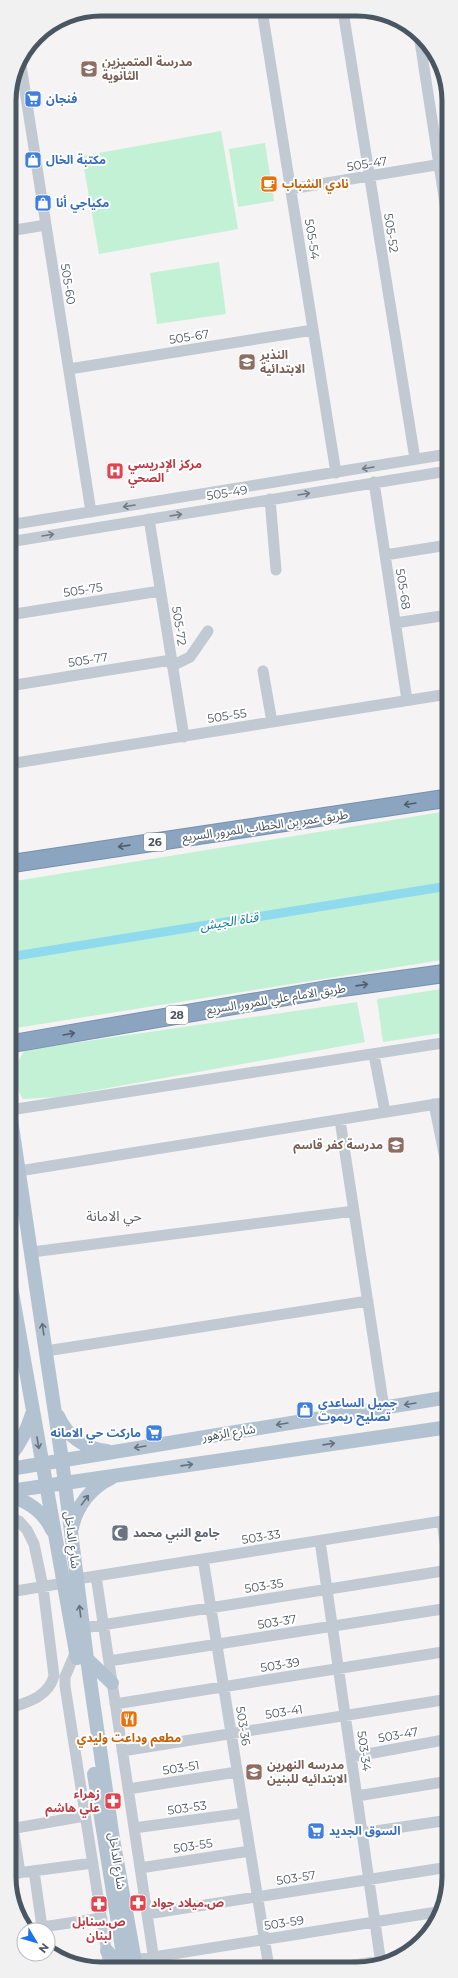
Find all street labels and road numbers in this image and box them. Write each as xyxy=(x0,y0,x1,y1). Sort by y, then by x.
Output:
street label: 505-47 xyxy=(346,153,388,174)
street label: 505-52 xyxy=(381,212,402,254)
street label: 505-54 xyxy=(302,218,323,260)
street label: 505-60 xyxy=(58,262,79,306)
street label: 505-67 xyxy=(168,326,210,347)
street label: 505-49 xyxy=(205,482,249,503)
street label: 505-68 xyxy=(393,567,414,611)
street label: 505-75 xyxy=(62,579,104,600)
street label: 505-72 xyxy=(169,605,190,647)
street label: 505-77 xyxy=(67,649,109,670)
street label: 505-55 xyxy=(206,705,248,726)
street label: طريق عمر بن الخطاب للمرور السريع xyxy=(181,806,349,847)
road number: 26 xyxy=(144,833,166,851)
street label: طريق الامام علي للمرور السريع xyxy=(205,980,347,1020)
road number: 28 xyxy=(166,1006,188,1024)
street label: شارع الزهور xyxy=(200,1421,257,1446)
street label: شارع الداخل xyxy=(60,1510,83,1570)
street label: 503-33 xyxy=(240,1526,282,1547)
street label: 503-35 xyxy=(243,1575,285,1596)
street label: 503-37 xyxy=(256,1611,298,1632)
street label: 503-39 xyxy=(259,1654,301,1675)
street label: 503-41 xyxy=(264,1701,304,1722)
street label: 503-36 xyxy=(233,1705,254,1747)
street label: 503-47 xyxy=(377,1724,419,1745)
street label: 503-34 xyxy=(354,1730,375,1772)
street label: 503-51 xyxy=(161,1757,200,1778)
street label: 503-53 xyxy=(166,1797,208,1818)
street label: شارع الداخل xyxy=(104,1831,129,1891)
street label: 503-55 xyxy=(172,1835,214,1856)
street label: 503-57 xyxy=(275,1867,317,1888)
street label: 503-59 xyxy=(263,1912,305,1933)

